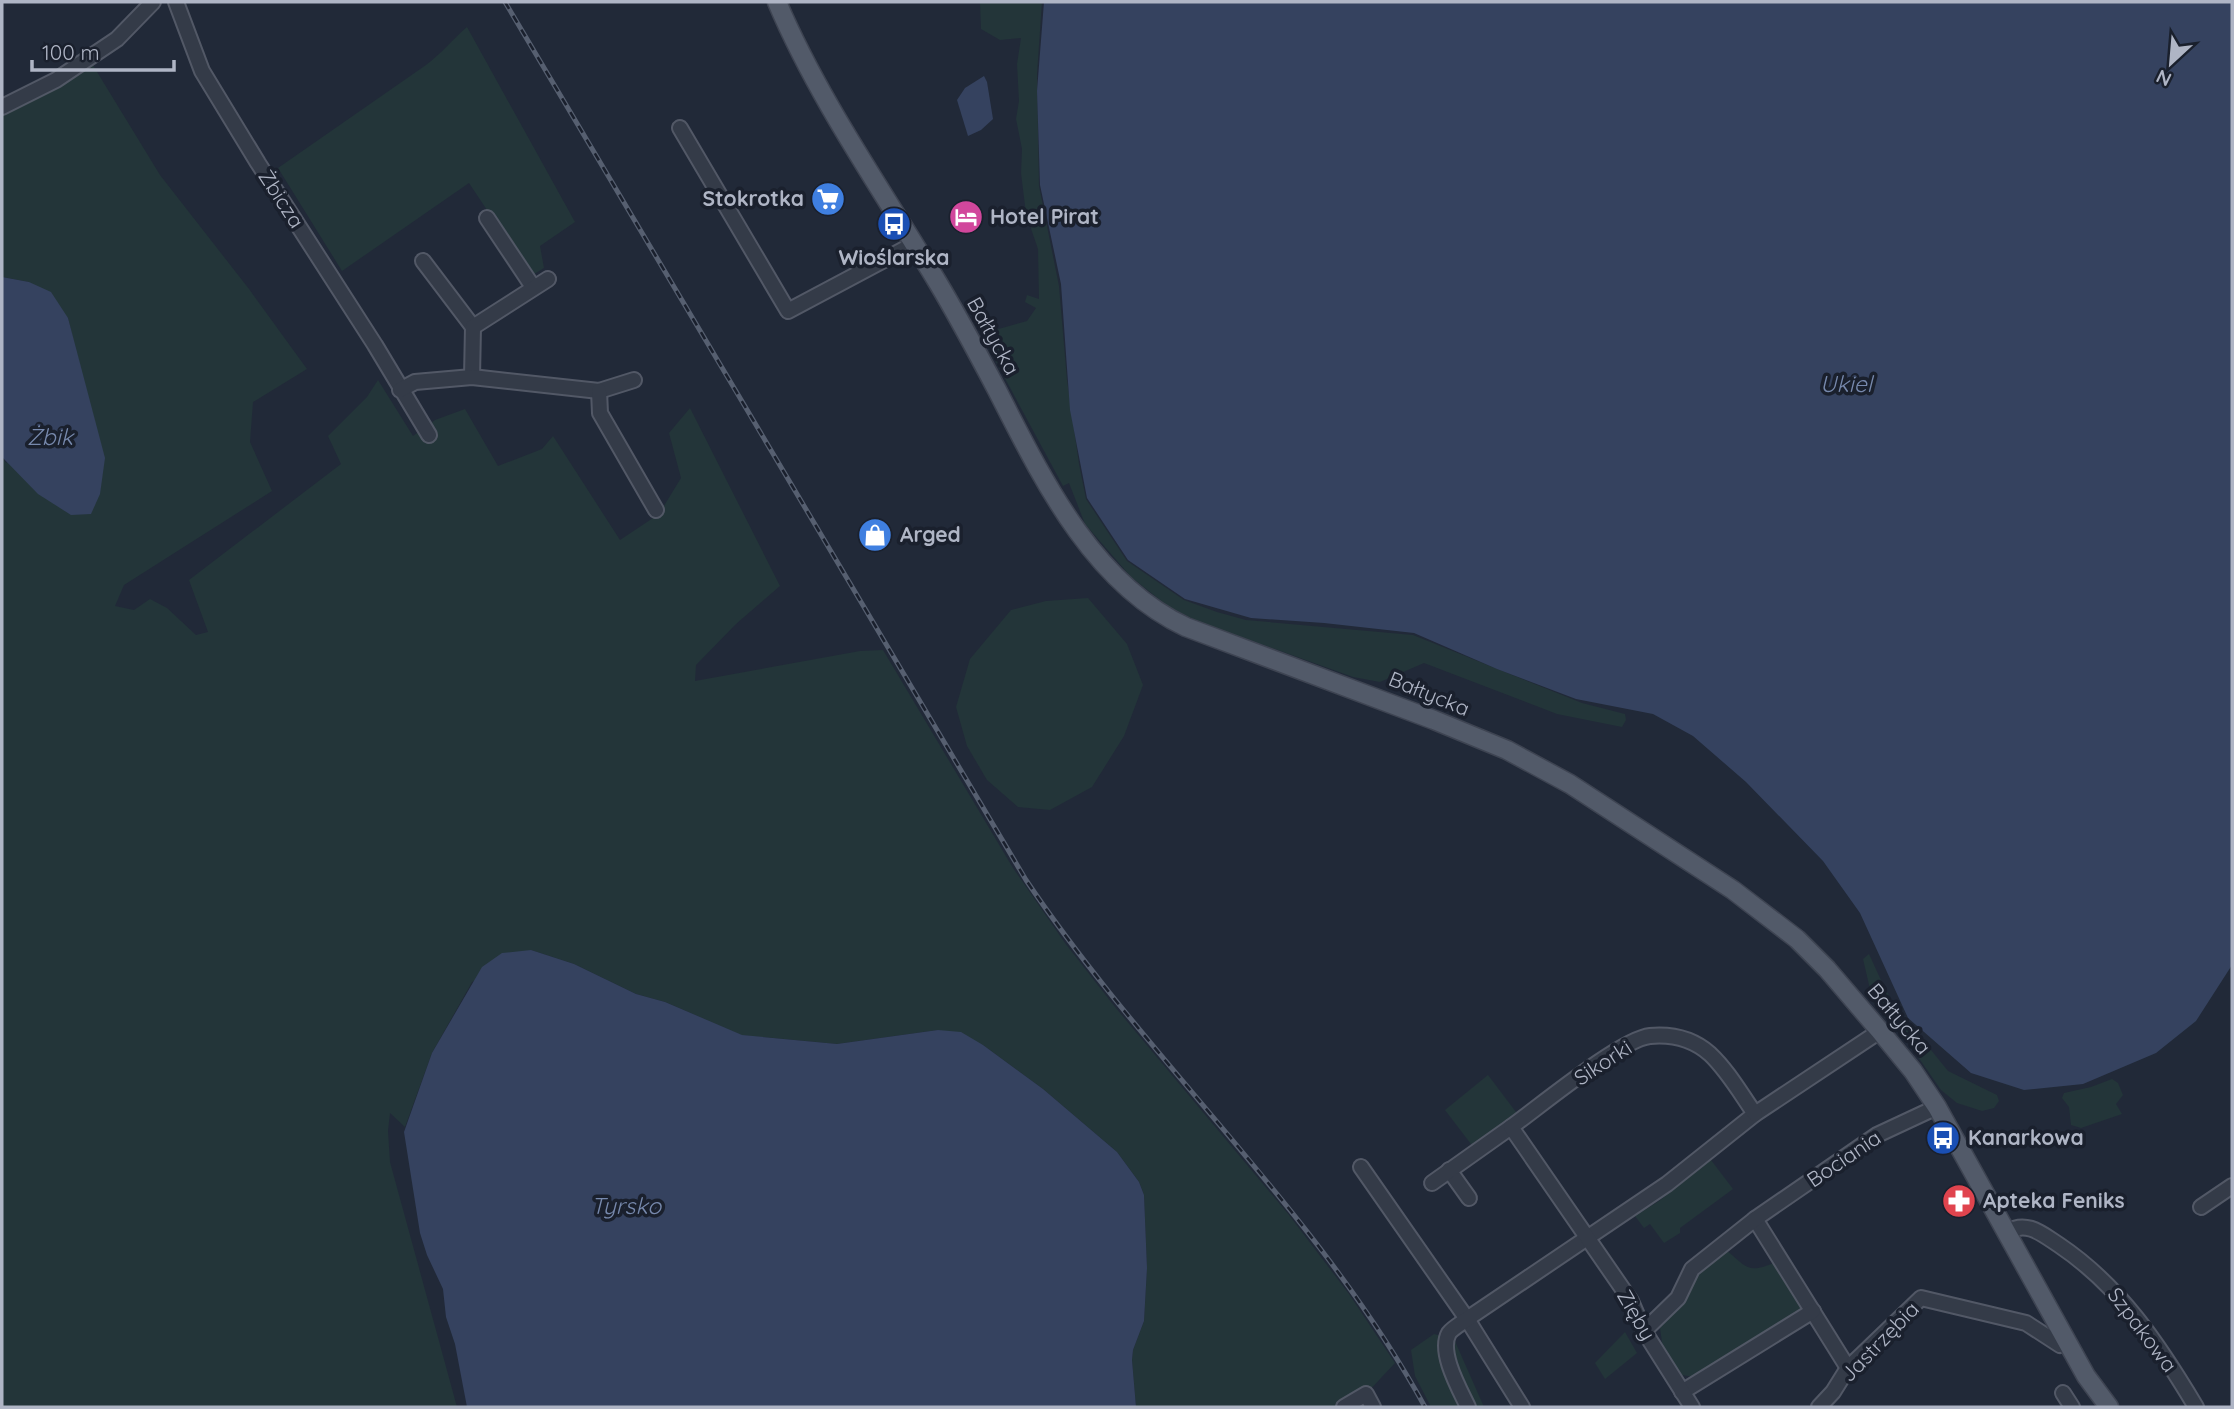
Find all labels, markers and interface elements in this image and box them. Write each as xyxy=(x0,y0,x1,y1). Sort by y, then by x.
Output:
scale bar xyxy=(32,28,173,72)
north arrow xyxy=(2136,28,2206,98)
text: 100 m xyxy=(42,39,100,65)
text: N xyxy=(2152,64,2175,92)
street label: Żbicza xyxy=(253,164,310,233)
supermarket icon: Stokrotka xyxy=(809,180,847,218)
place label: Stokrotka xyxy=(703,185,804,211)
hotel icon: Hotel Pirat xyxy=(947,198,985,236)
place label: Hotel Pirat xyxy=(990,203,1099,229)
bus stop icon: Wioślarska xyxy=(875,205,913,243)
place label: Wioślarska xyxy=(838,244,950,270)
street label: Bałtycka xyxy=(962,292,1026,379)
water label: Ukiel xyxy=(1820,369,1875,398)
water label: Żbik xyxy=(27,422,75,451)
shop icon: Arged xyxy=(856,516,894,554)
place label: Arged xyxy=(900,521,961,547)
street label: Bałtycka xyxy=(1385,665,1474,721)
street label: Bałtycka xyxy=(1863,977,1937,1059)
street label: Sikorki xyxy=(1569,1034,1636,1090)
bus stop icon: Kanarkowa xyxy=(1924,1119,1962,1157)
street label: Bociania xyxy=(1801,1124,1885,1192)
place label: Kanarkowa xyxy=(1968,1124,2084,1150)
pharmacy icon: Apteka Feniks xyxy=(1940,1182,1978,1220)
place label: Apteka Feniks xyxy=(1983,1187,2125,1213)
water label: Tyrsko xyxy=(591,1191,662,1220)
street label: Szpakowa xyxy=(2103,1282,2183,1377)
street label: Zięby xyxy=(1612,1284,1662,1345)
street label: Jastrzębia xyxy=(1835,1296,1924,1387)

